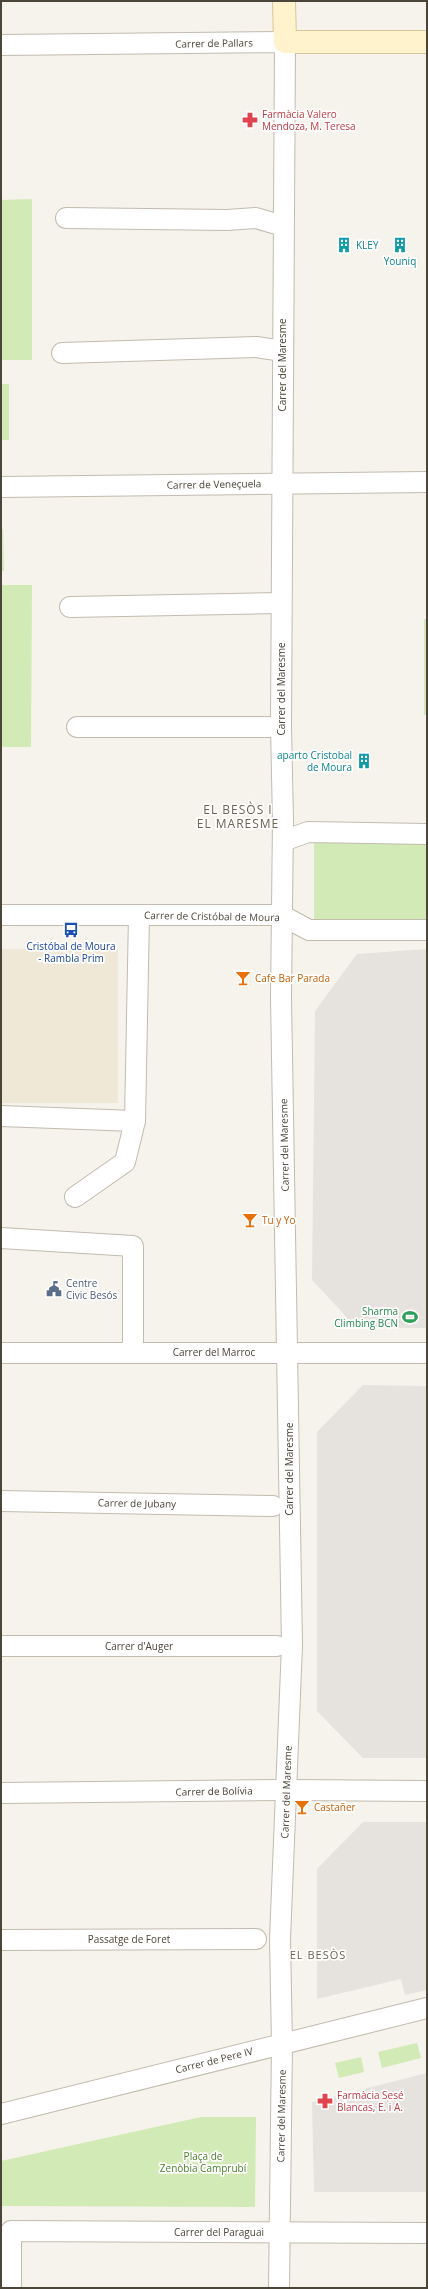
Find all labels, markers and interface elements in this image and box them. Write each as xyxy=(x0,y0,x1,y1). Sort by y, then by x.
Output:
street label: Carrer de Pallars xyxy=(175,35,253,51)
place label: Farmàcia Valero Mendoza, M. Teresa xyxy=(262,107,356,133)
pharmacy icon: Farmàcia Valero Mendoza, M. Teresa xyxy=(241,111,259,129)
building icon: KLEY xyxy=(335,236,353,254)
building icon: Youniq xyxy=(391,236,409,254)
place label: KLEY xyxy=(356,238,379,252)
place label: Youniq xyxy=(384,254,416,268)
street label: Carrer del Maresme xyxy=(275,318,289,412)
street label: Carrer de Veneçuela xyxy=(167,476,261,492)
street label: Carrer del Maresme xyxy=(274,642,288,736)
place label: aparto Cristobal de Moura xyxy=(277,748,352,774)
building icon: aparto Cristobal de Moura xyxy=(355,752,373,770)
district label: EL BESÒS I EL MARESME xyxy=(197,801,279,832)
street label: Carrer de Cristóbal de Moura xyxy=(144,908,280,924)
bus stop icon: Cristóbal de Moura - Rambla Prim xyxy=(62,921,80,939)
place label: Cristóbal de Moura - Rambla Prim xyxy=(26,939,116,965)
bar icon: Cafe Bar Parada xyxy=(234,969,252,987)
place label: Cafe Bar Parada xyxy=(255,971,330,985)
street label: Carrer del Maresme xyxy=(276,1098,292,1192)
bar icon: Tu y Yo xyxy=(241,1211,259,1229)
place label: Tu y Yo xyxy=(262,1213,295,1227)
place label: Centre Civic Besós xyxy=(66,1276,118,1302)
public building icon: Centre Civic Besós xyxy=(45,1280,63,1298)
place label: Sharma Climbing BCN xyxy=(334,1304,398,1330)
sports icon: Sharma Climbing BCN xyxy=(401,1308,419,1326)
street label: Carrer del Marroc xyxy=(173,1345,256,1359)
street label: Carrer del Maresme xyxy=(282,1422,296,1516)
street label: Carrer de Jubany xyxy=(98,1495,177,1511)
street label: Carrer d'Auger xyxy=(105,1639,173,1653)
street label: Carrer del Maresme xyxy=(277,1745,295,1839)
street label: Carrer de Bolívia xyxy=(175,1783,253,1799)
bar icon: Castañer xyxy=(293,1798,311,1816)
place label: Castañer xyxy=(314,1800,356,1814)
street label: Passatge de Foret xyxy=(88,1932,171,1946)
district label: EL BESÒS xyxy=(290,1947,346,1962)
street label: Carrer de Pere IV xyxy=(174,2044,254,2076)
street label: Carrer del Maresme xyxy=(273,2069,289,2163)
place label: Farmàcia Sesé Blancas, E. i A. xyxy=(337,2088,404,2114)
pharmacy icon: Farmàcia Sesé Blancas, E. i A. xyxy=(316,2092,334,2110)
park label: Plaça de Zenòbia Camprubí xyxy=(160,2149,247,2175)
street label: Carrer del Paraguai xyxy=(174,2225,264,2239)

